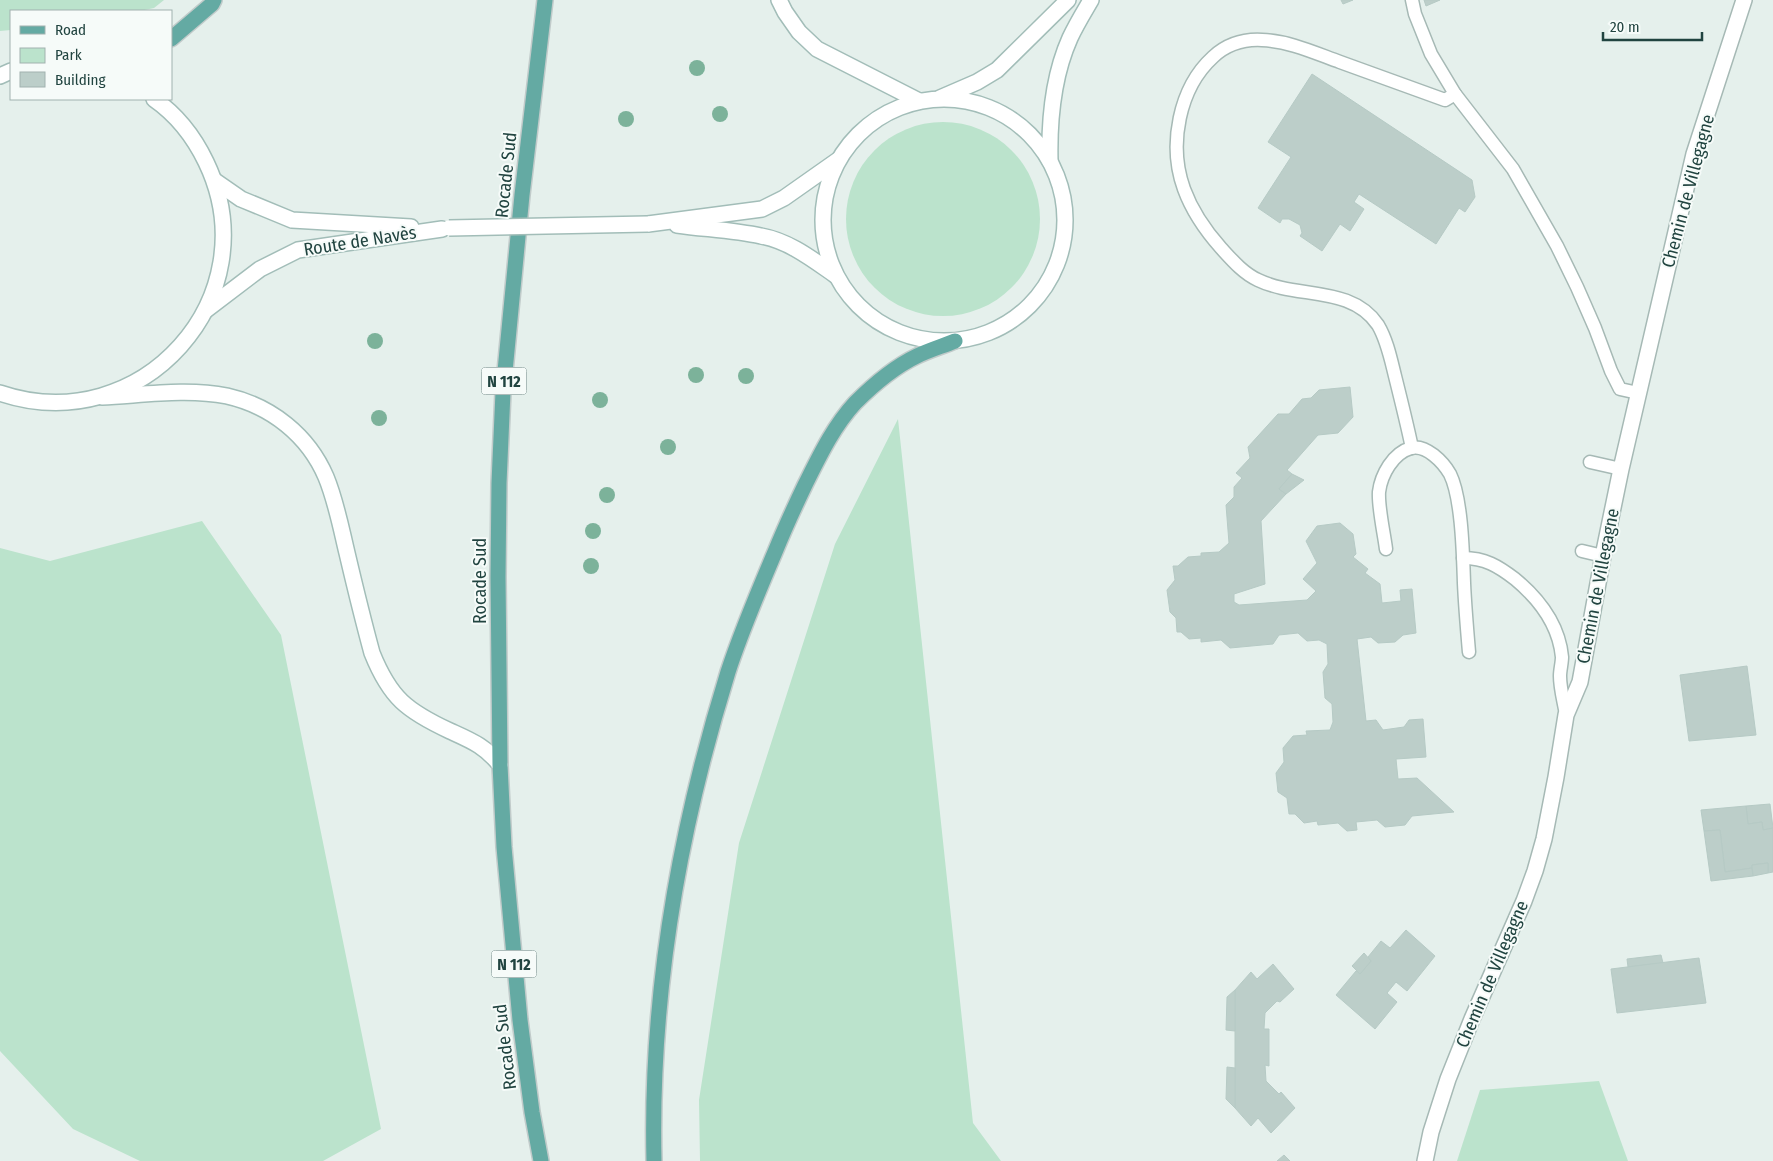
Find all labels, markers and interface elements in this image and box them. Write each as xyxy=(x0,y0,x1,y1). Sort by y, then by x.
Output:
legend xyxy=(10,10,172,100)
scale bar xyxy=(1603,10,1702,42)
text: 20 m xyxy=(1610,18,1640,36)
text: Road xyxy=(55,21,86,39)
text: Park xyxy=(55,46,82,64)
text: Building xyxy=(55,71,106,89)
street label: Chemin de Villegagne xyxy=(1657,112,1719,270)
street label: Rocade Sud xyxy=(491,131,521,219)
street label: Route de Navès xyxy=(302,221,418,261)
road number: N 112 xyxy=(482,368,526,394)
street label: Chemin de Villegagne xyxy=(1572,506,1624,666)
street label: Rocade Sud xyxy=(469,538,491,624)
street label: Chemin de Villegagne xyxy=(1451,897,1533,1051)
road number: N 112 xyxy=(492,951,536,978)
street label: Rocade Sud xyxy=(489,1003,521,1091)

